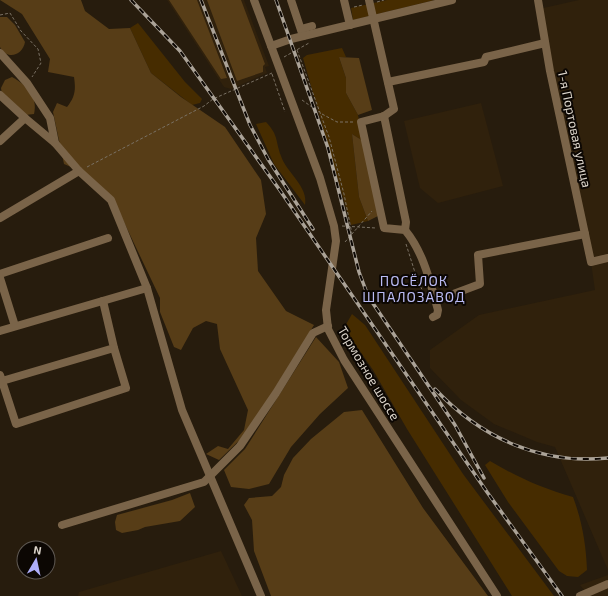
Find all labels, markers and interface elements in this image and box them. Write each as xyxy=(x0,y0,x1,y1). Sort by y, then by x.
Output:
street label: 1-я Портовая улица xyxy=(555,69,595,189)
district label: ПОСЁЛОК ШПАЛОЗАВОД xyxy=(362,272,466,305)
street label: Тормозное шоссе xyxy=(335,323,403,423)
north arrow xyxy=(16,540,56,580)
text: N xyxy=(33,543,43,557)

